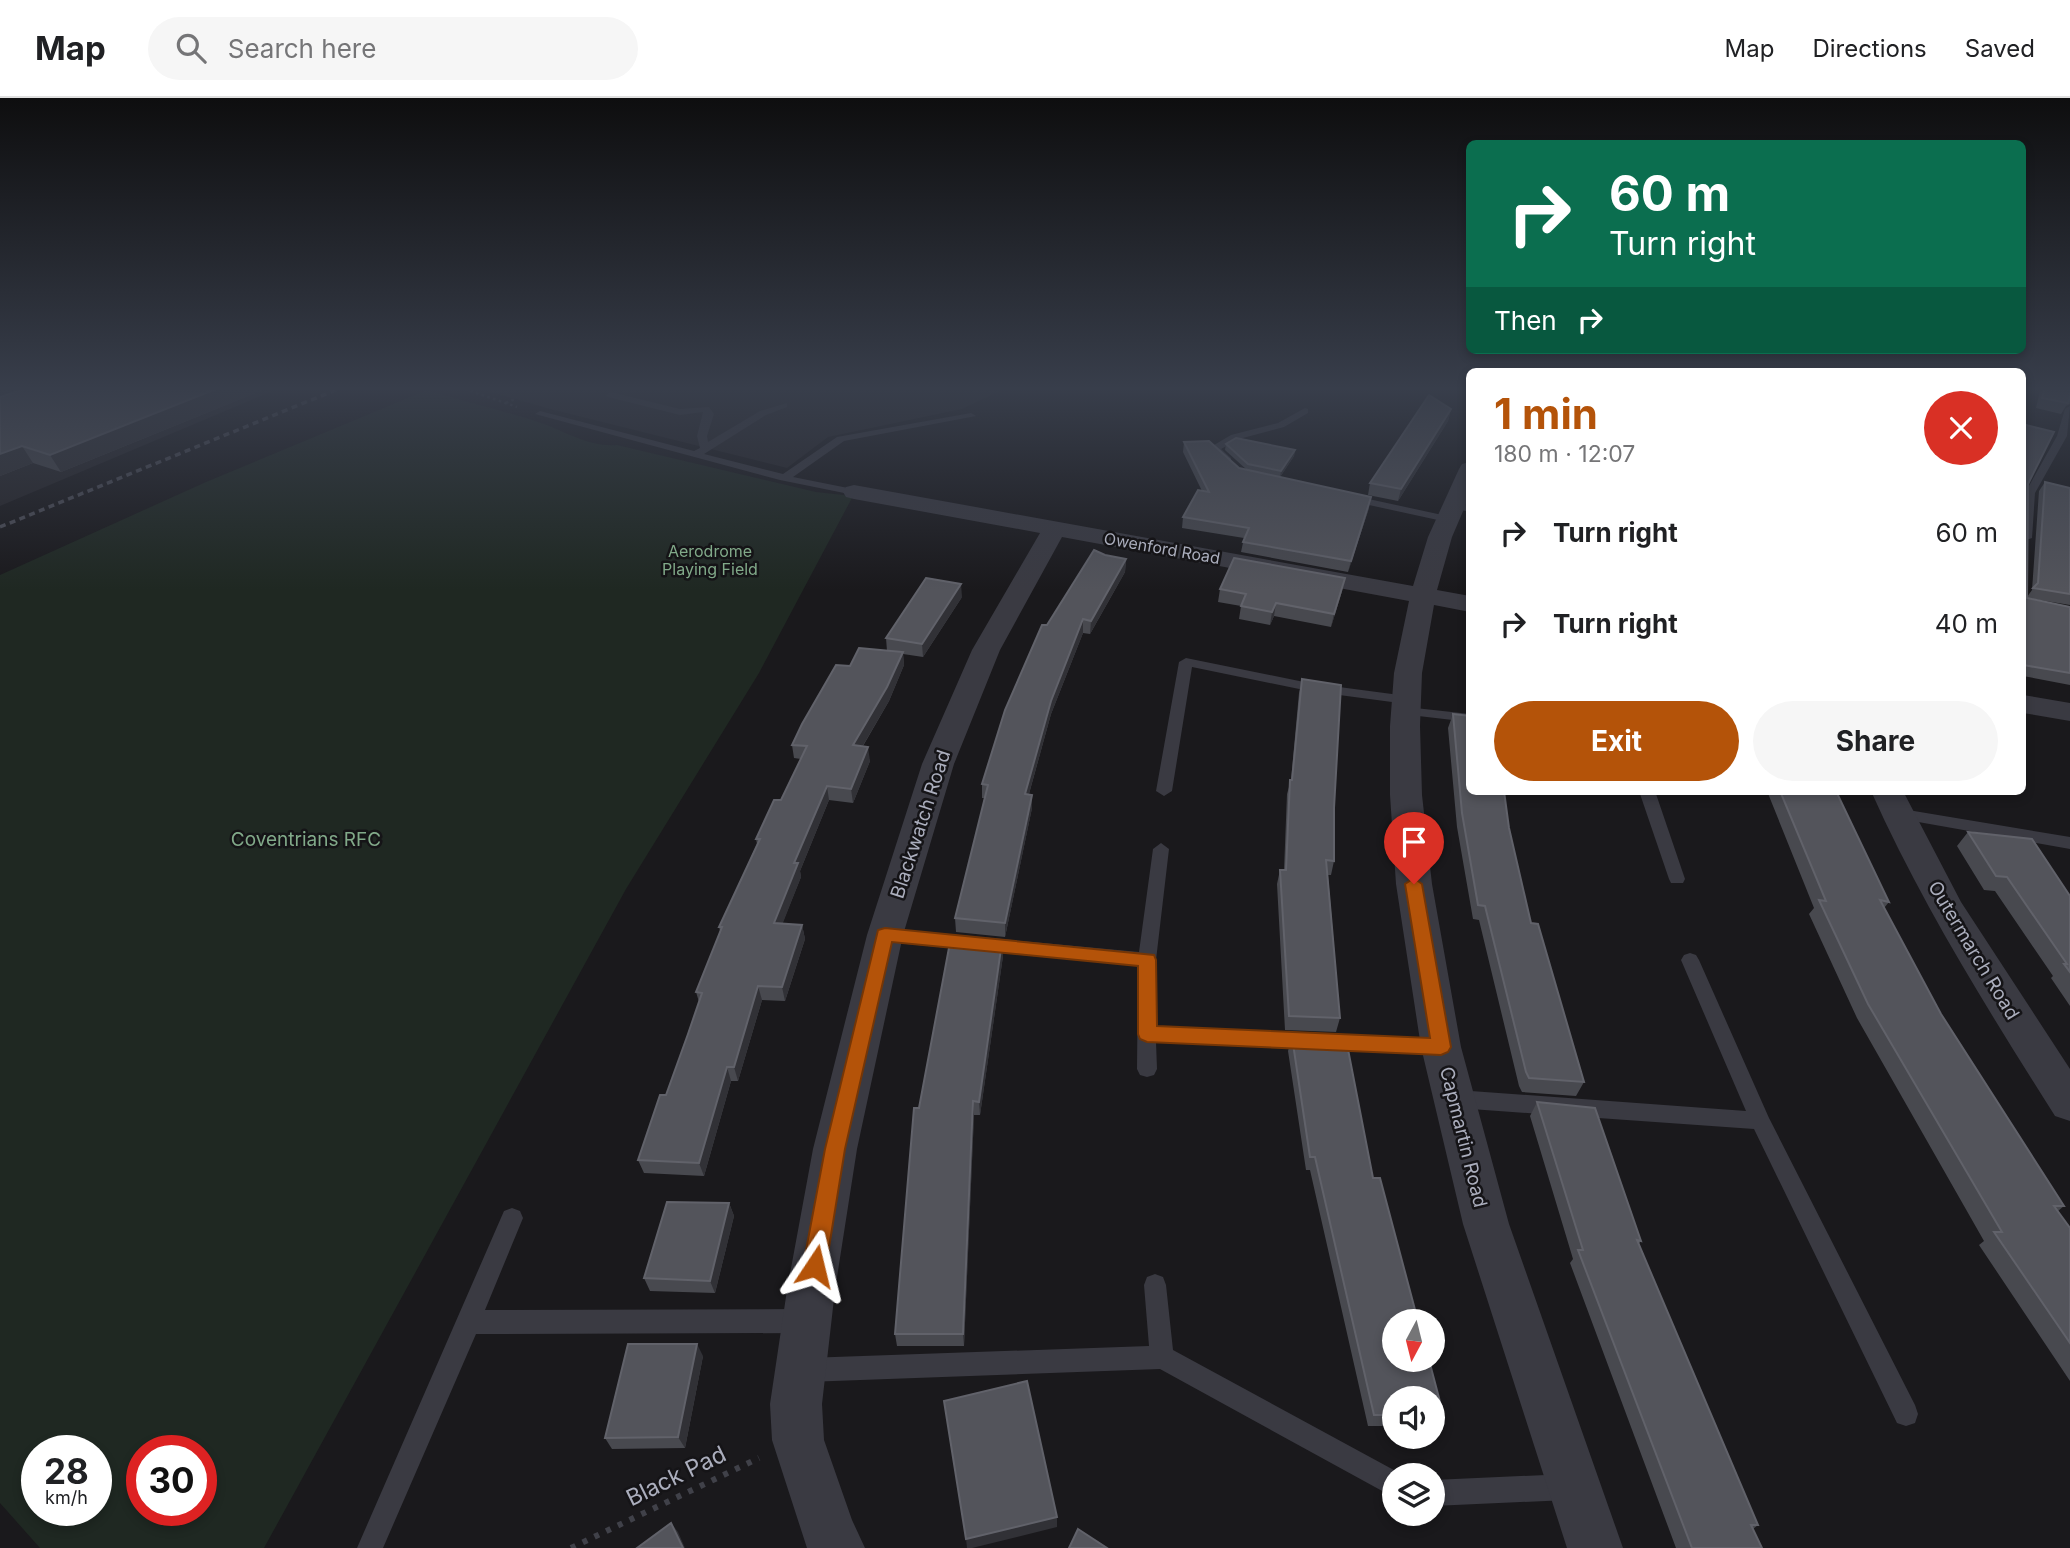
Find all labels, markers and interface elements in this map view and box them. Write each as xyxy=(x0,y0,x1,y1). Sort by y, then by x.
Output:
search box xyxy=(148,17,638,80)
text: Map xyxy=(35,28,106,68)
icon: search xyxy=(172,29,210,67)
text: Search here xyxy=(228,33,376,64)
text: Map xyxy=(1725,34,1774,63)
text: Directions xyxy=(1812,34,1927,63)
text: Saved xyxy=(1965,34,2035,63)
text: 60 m xyxy=(1609,164,1730,223)
icon: right xyxy=(1494,168,1585,259)
text: Turn right xyxy=(1609,224,1756,263)
icon: right xyxy=(1571,301,1609,339)
text: Then xyxy=(1494,305,1557,336)
text: 1 min xyxy=(1494,388,1598,439)
button: close xyxy=(1924,391,1998,465)
text: 180 m · 12:07 xyxy=(1494,440,1635,468)
icon: right xyxy=(1494,514,1532,552)
text: Turn right xyxy=(1553,517,1678,548)
text: 60 m xyxy=(1935,517,1998,548)
street label: Owenford Road xyxy=(1102,528,1222,568)
park label: Aerodrome Playing Field xyxy=(662,541,758,579)
icon: right xyxy=(1494,605,1532,643)
text: Turn right xyxy=(1553,608,1678,639)
text: 40 m xyxy=(1935,608,1998,639)
button: Exit xyxy=(1494,701,1739,781)
button: Share xyxy=(1753,701,1998,781)
street label: Blackwatch Road xyxy=(886,747,955,901)
pin xyxy=(1384,812,1444,884)
icon: arrive xyxy=(1395,823,1433,861)
park label: Coventrians RFC xyxy=(231,828,381,851)
street label: Outermarch Road xyxy=(1923,877,2024,1024)
street label: Capmartin Road xyxy=(1435,1064,1492,1210)
position arrow xyxy=(778,1229,852,1303)
north arrow xyxy=(1382,1309,1446,1372)
map controls xyxy=(1382,1309,1445,1526)
button: sound xyxy=(1382,1386,1445,1449)
speed limit sign: 30 xyxy=(126,1435,217,1526)
street label: Black Pad xyxy=(622,1440,730,1512)
text: 28 xyxy=(44,1450,89,1492)
button: layers xyxy=(1382,1463,1445,1526)
text: km/h xyxy=(45,1487,88,1508)

